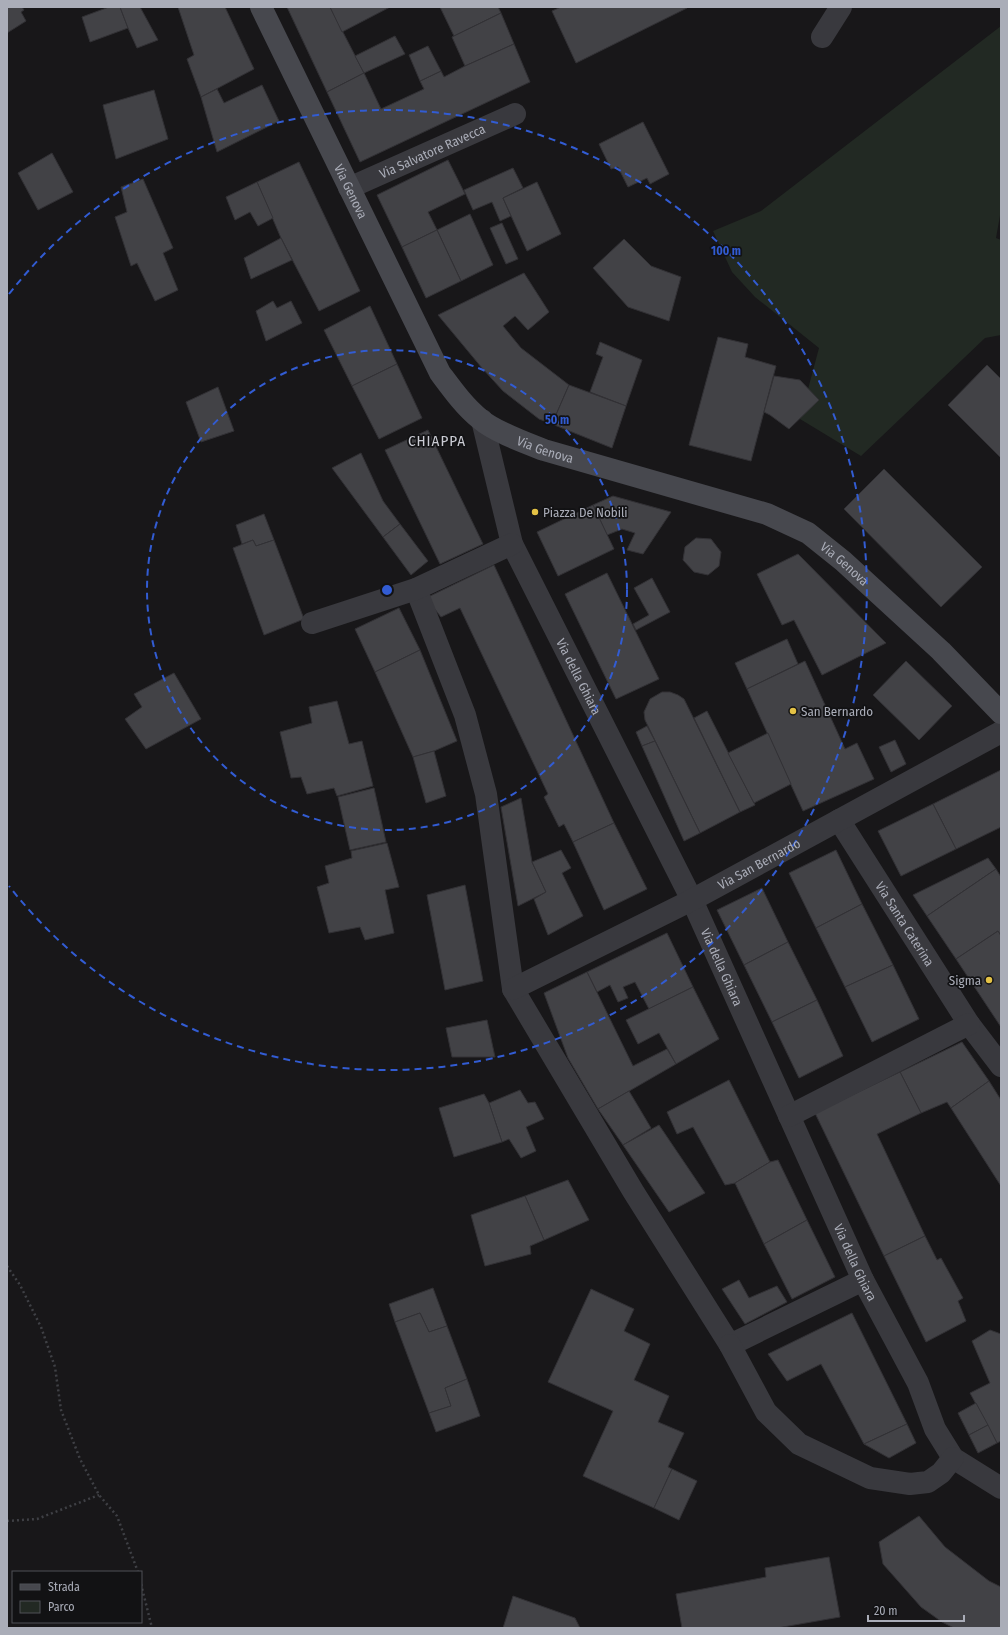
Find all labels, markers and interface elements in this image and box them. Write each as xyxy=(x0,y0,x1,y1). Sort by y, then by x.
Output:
street label: Via Salvatore Ravecca xyxy=(377,121,488,182)
street label: Via Genova xyxy=(331,162,370,221)
text: 100 m xyxy=(711,244,741,258)
text: 50 m xyxy=(545,413,569,427)
district label: CHIAPPA xyxy=(408,432,466,450)
street label: Via Genova xyxy=(515,433,575,466)
place label: Piazza De Nobili xyxy=(543,505,628,520)
marker: Piazza De Nobili xyxy=(530,507,540,517)
street label: Via Genova xyxy=(817,539,872,589)
centre of rings xyxy=(380,583,394,597)
street label: Via della Ghiara xyxy=(553,636,604,717)
place label: San Bernardo xyxy=(801,704,873,719)
marker: San Bernardo xyxy=(788,706,798,716)
street label: Via San Bernardo xyxy=(715,836,803,893)
street label: Via Santa Caterina xyxy=(872,879,937,969)
street label: Via della Ghiara xyxy=(698,926,746,1008)
place label: Sigma xyxy=(949,973,981,988)
marker: Sigma xyxy=(984,975,994,985)
street label: Via della Ghiara xyxy=(831,1222,880,1304)
legend xyxy=(12,1571,142,1623)
text: Strada xyxy=(48,1580,80,1594)
scale bar xyxy=(868,1597,964,1623)
text: Parco xyxy=(48,1600,75,1614)
text: 20 m xyxy=(874,1604,898,1618)

